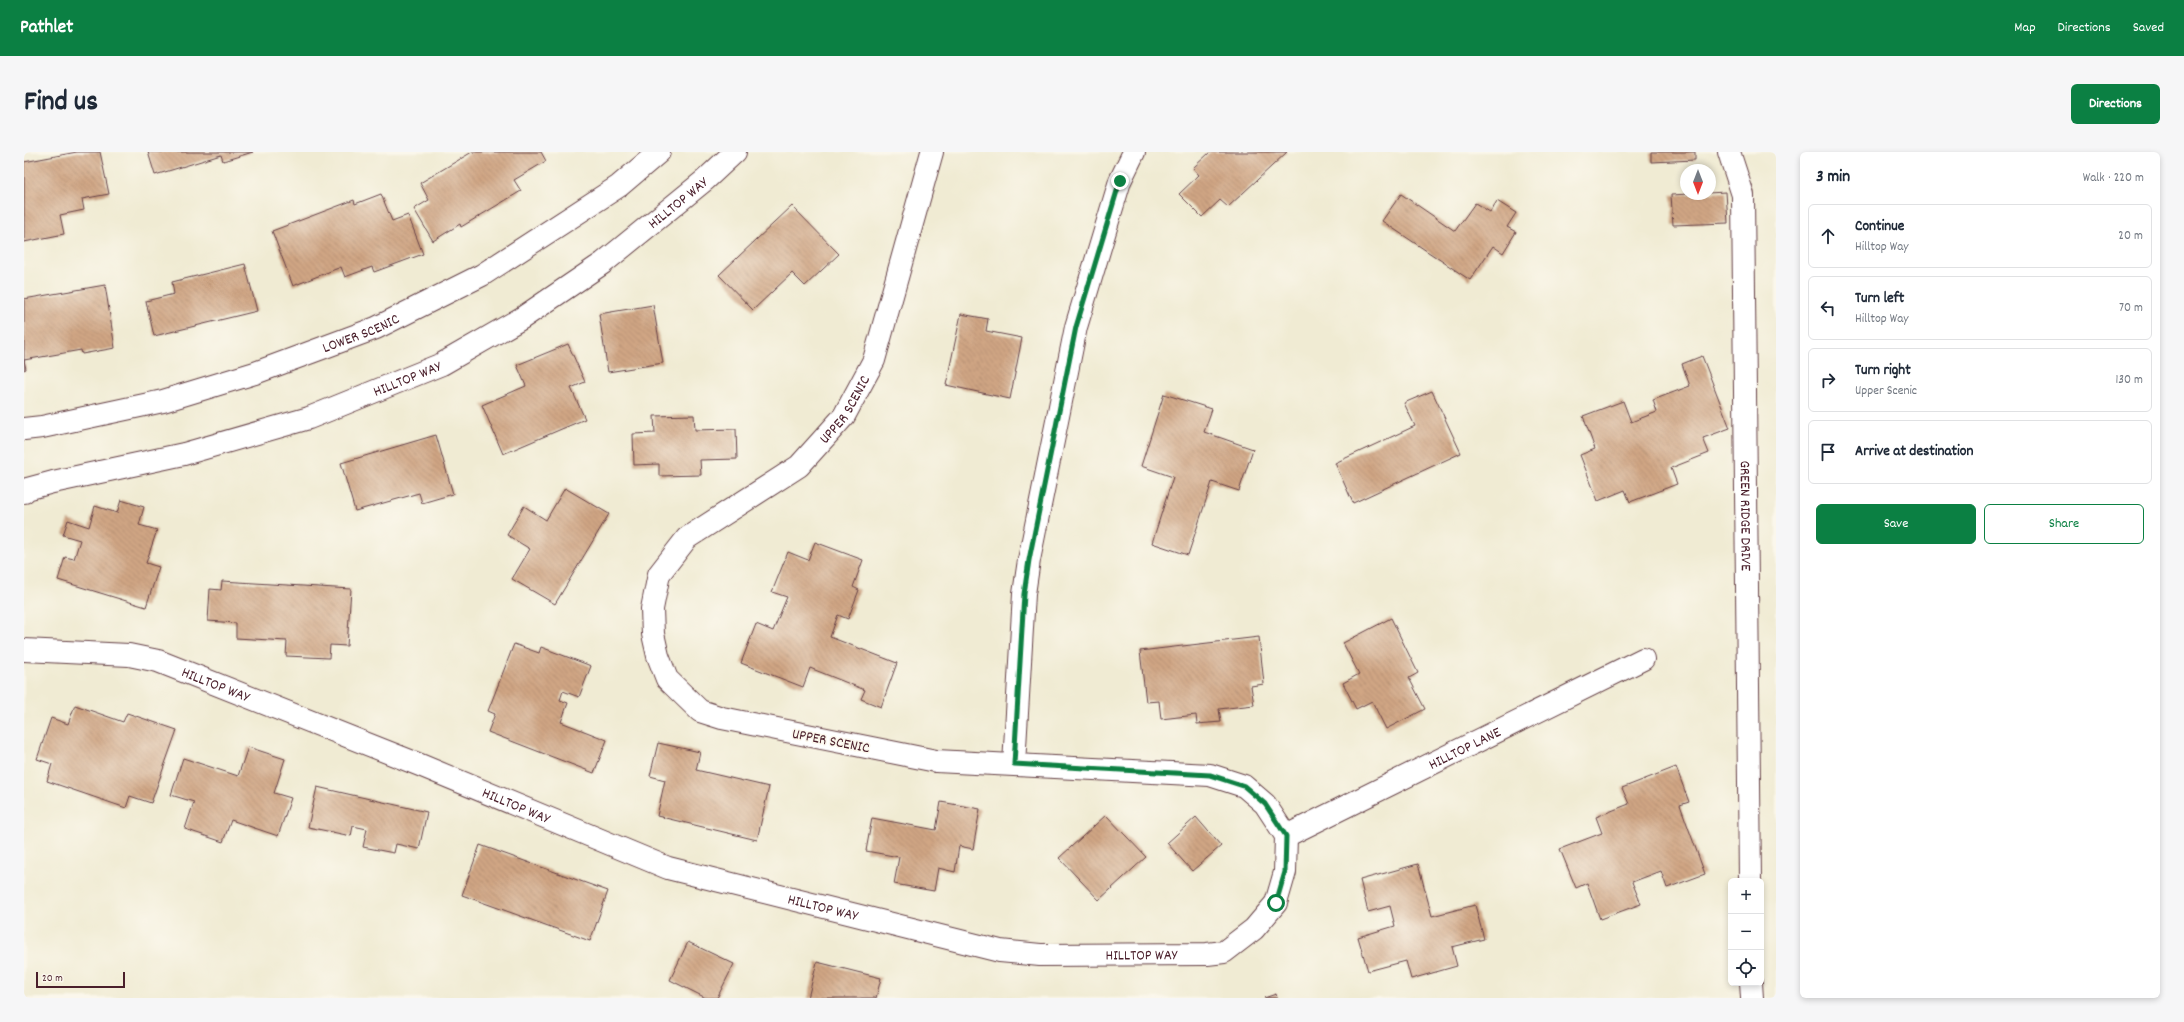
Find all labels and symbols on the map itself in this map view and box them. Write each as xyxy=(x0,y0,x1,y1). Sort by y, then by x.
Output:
north arrow xyxy=(1680,164,1716,200)
street label: HILLTOP WAY xyxy=(644,172,714,235)
route end xyxy=(1111,172,1129,190)
street label: LOWER SCENIC xyxy=(320,309,404,360)
street label: HILLTOP WAY xyxy=(370,356,446,404)
street label: UPPER SCENIC xyxy=(815,372,877,450)
street label: GREEN RIDGE DRIVE xyxy=(1733,460,1756,571)
street label: HILLTOP WAY xyxy=(178,662,253,709)
street label: HILLTOP LANE xyxy=(1425,722,1505,777)
street label: UPPER SCENIC xyxy=(790,724,871,760)
street label: HILLTOP WAY xyxy=(478,783,553,831)
street label: HILLTOP WAY xyxy=(785,889,861,928)
route start xyxy=(1267,894,1285,912)
street label: HILLTOP WAY xyxy=(1105,945,1178,968)
scale bar xyxy=(36,970,125,989)

